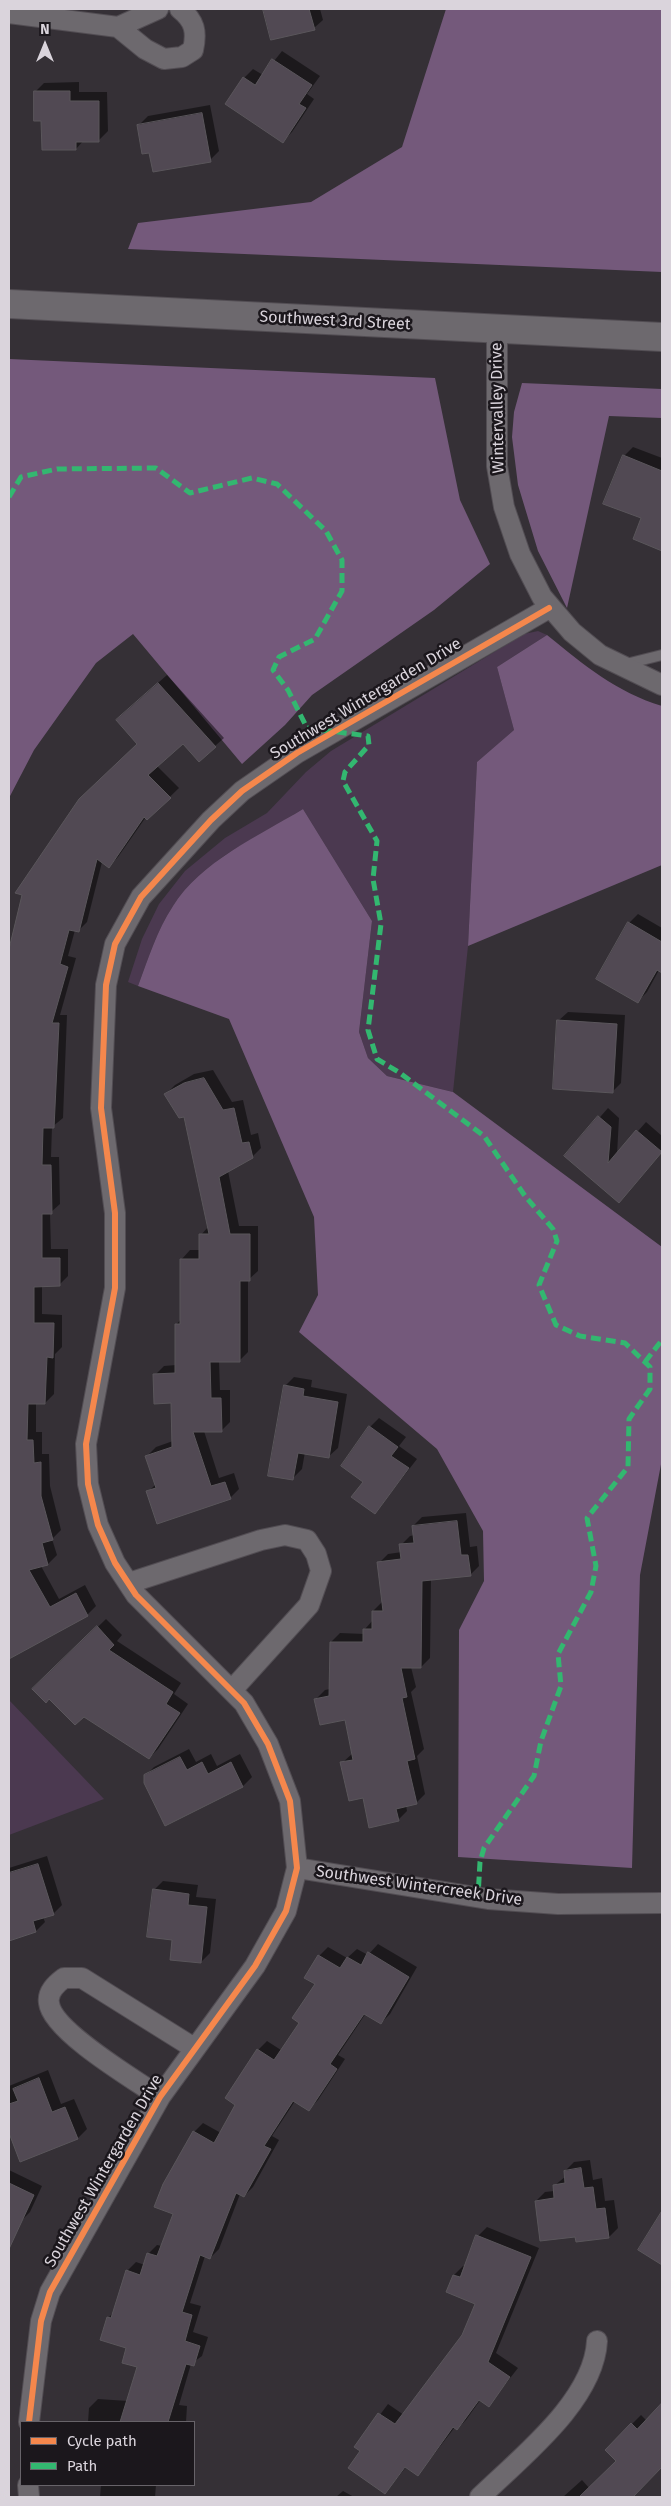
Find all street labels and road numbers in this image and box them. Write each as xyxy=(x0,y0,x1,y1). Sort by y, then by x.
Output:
street label: Southwest 3rd Street xyxy=(259,307,411,335)
street label: Wintervalley Drive xyxy=(487,342,509,474)
street label: Southwest Wintergarden Drive xyxy=(267,634,465,764)
street label: Southwest Wintercreek Drive xyxy=(315,1862,523,1910)
street label: Southwest Wintergarden Drive xyxy=(41,2071,167,2271)

